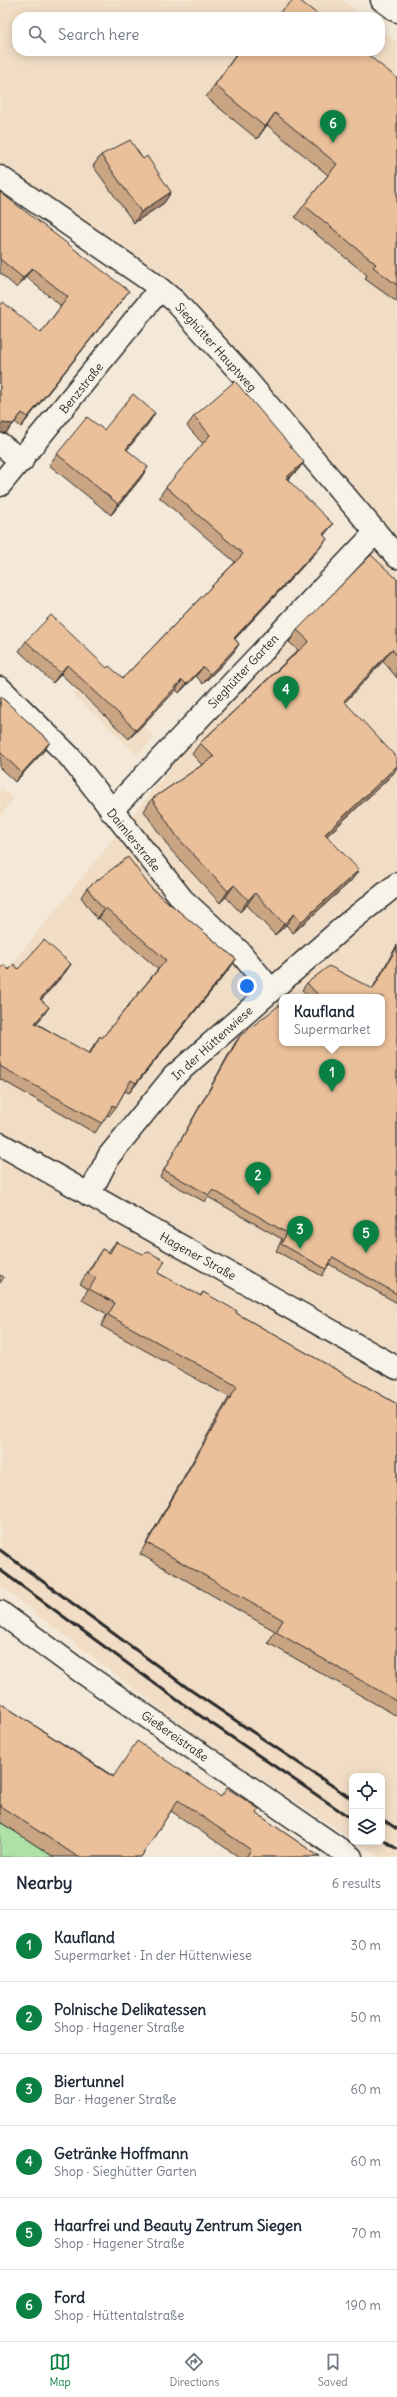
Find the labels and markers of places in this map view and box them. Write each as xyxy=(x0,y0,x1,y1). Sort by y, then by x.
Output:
pin: 6 xyxy=(320,110,346,143)
pin: 4 xyxy=(273,676,299,709)
pin: 1 xyxy=(319,1059,345,1092)
pin: 2 xyxy=(245,1162,271,1195)
pin: 3 xyxy=(287,1216,313,1249)
pin: 5 xyxy=(353,1220,379,1253)

